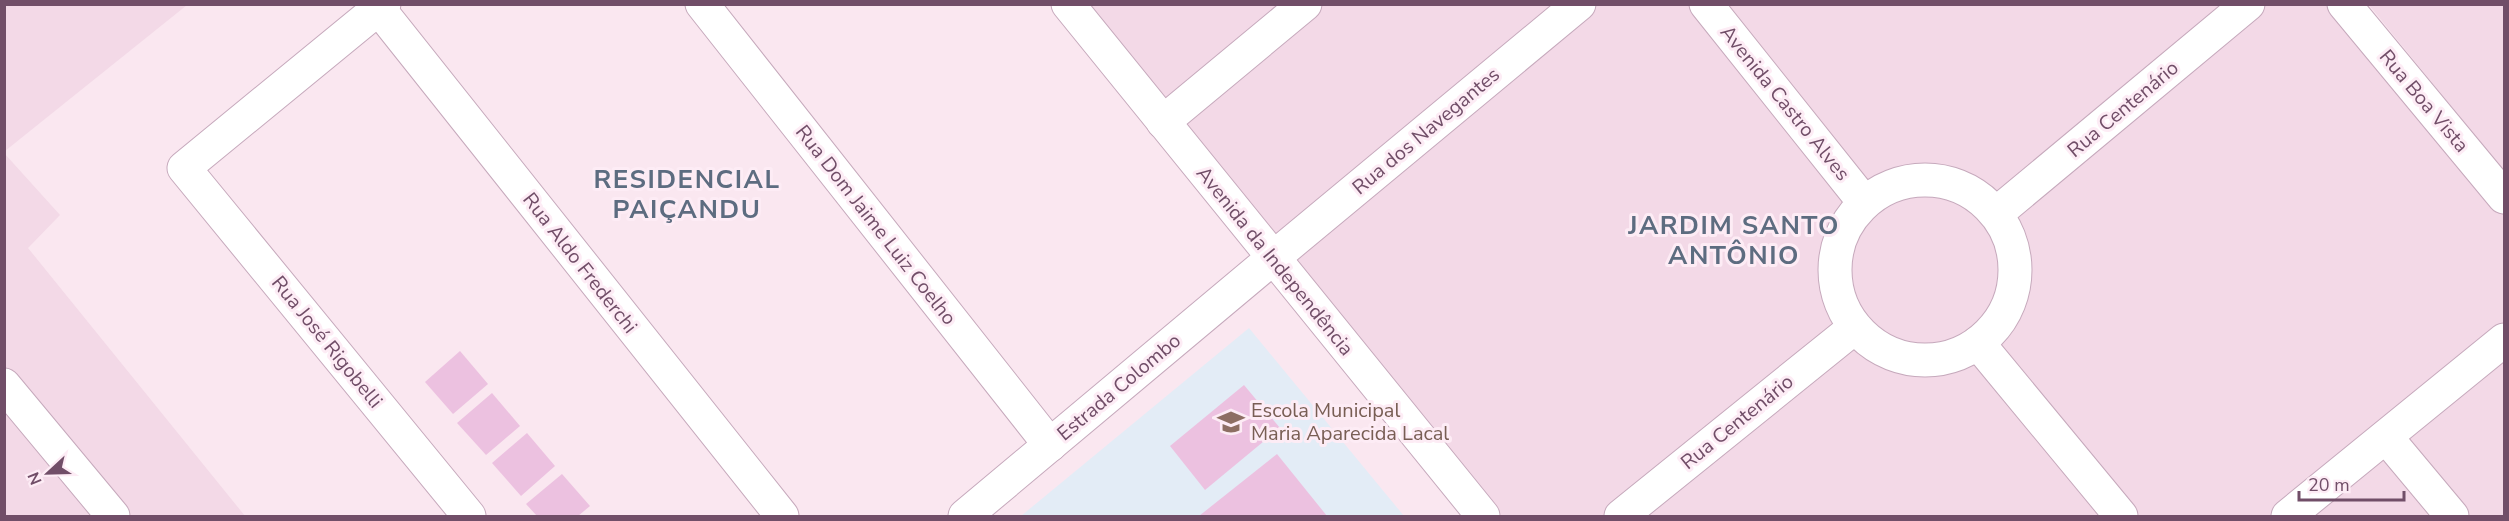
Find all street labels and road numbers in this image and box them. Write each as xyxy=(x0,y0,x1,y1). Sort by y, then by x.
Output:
street label: Avenida Castro Alves xyxy=(1714,20,1856,186)
street label: Rua Boa Vista xyxy=(2373,44,2475,158)
street label: Rua Centenário xyxy=(2062,54,2184,164)
street label: Rua dos Navegantes xyxy=(1347,61,1505,201)
street label: Rua Dom Jaime Luiz Coelho xyxy=(789,119,963,331)
street label: Avenida da Independência xyxy=(1190,161,1360,361)
street label: Rua Aldo Frederchi xyxy=(517,187,643,339)
street label: Rua José Rigobelli xyxy=(265,270,389,414)
street label: Estrada Colombo xyxy=(1051,327,1187,447)
street label: Rua Centenário xyxy=(1675,368,1799,476)

